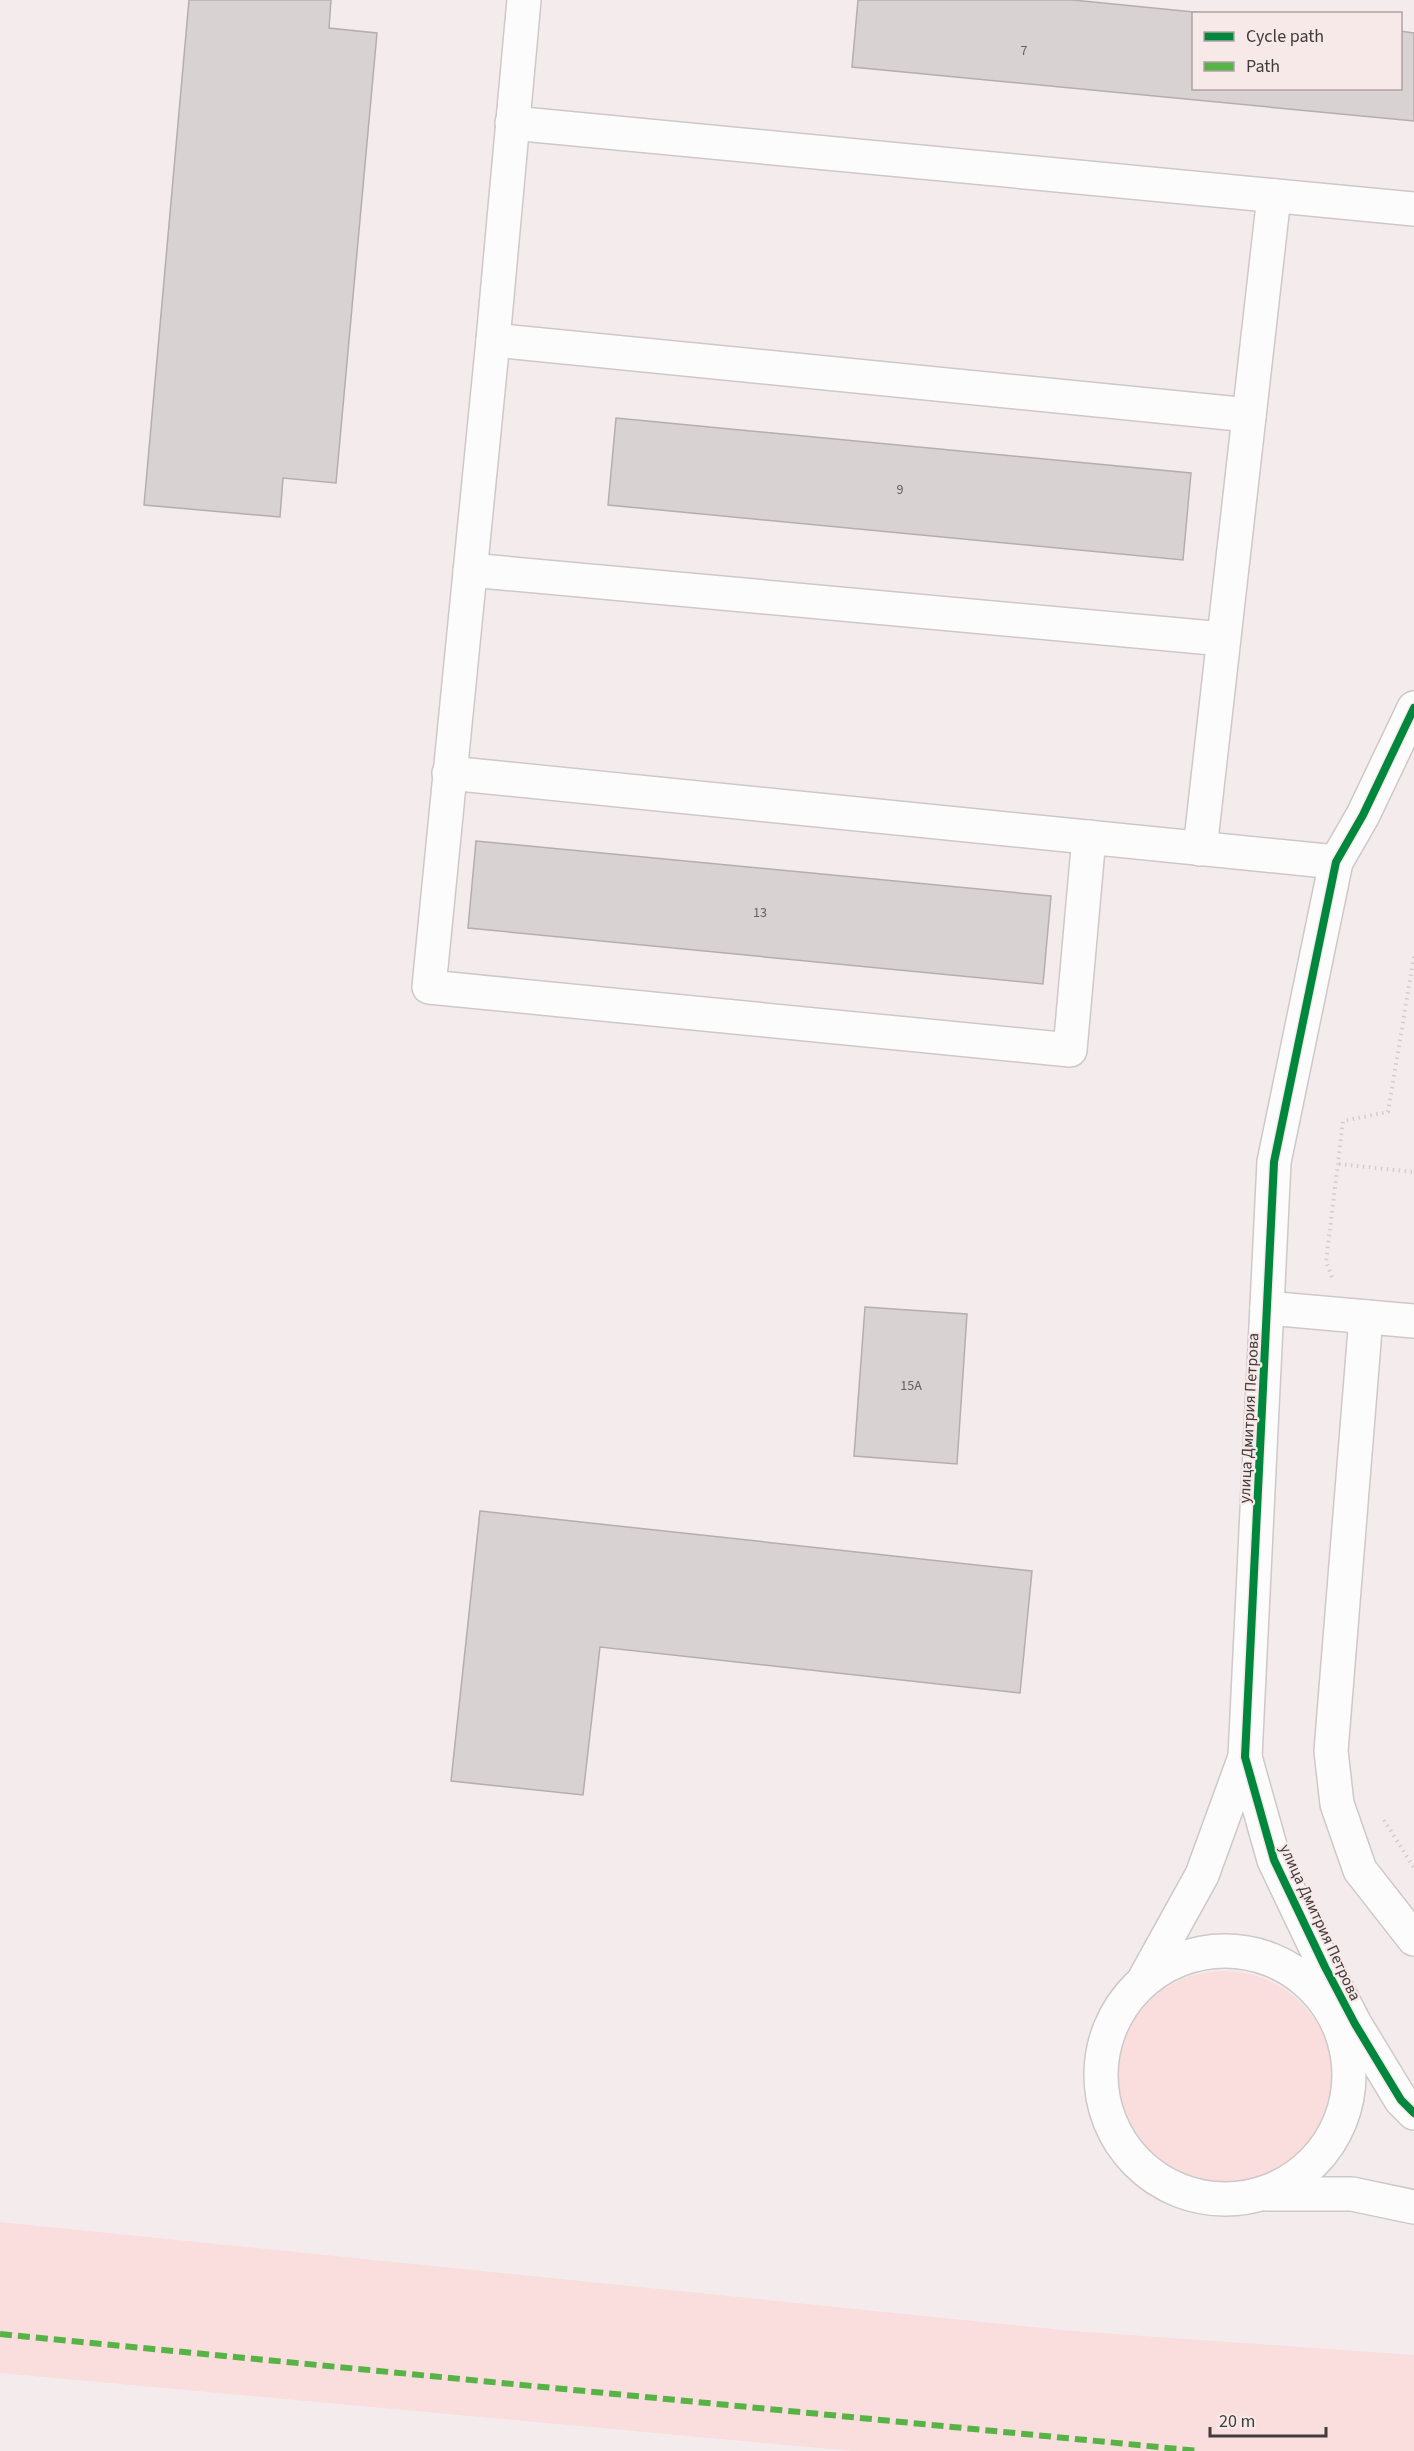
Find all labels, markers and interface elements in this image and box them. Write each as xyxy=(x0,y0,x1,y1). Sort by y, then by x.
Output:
legend xyxy=(1192,12,1402,90)
text: Cycle path xyxy=(1246,24,1324,49)
house number: 7 xyxy=(1021,41,1028,61)
text: Path xyxy=(1246,54,1280,79)
house number: 9 xyxy=(897,480,904,500)
house number: 13 xyxy=(753,903,767,923)
street label: улица Дмитрия Петрова xyxy=(1234,1332,1264,1504)
house number: 15А xyxy=(900,1376,922,1396)
street label: улица Дмитрия Петрова xyxy=(1274,1840,1366,2004)
scale bar xyxy=(1210,2400,1326,2438)
text: 20 m xyxy=(1219,2409,1255,2434)

